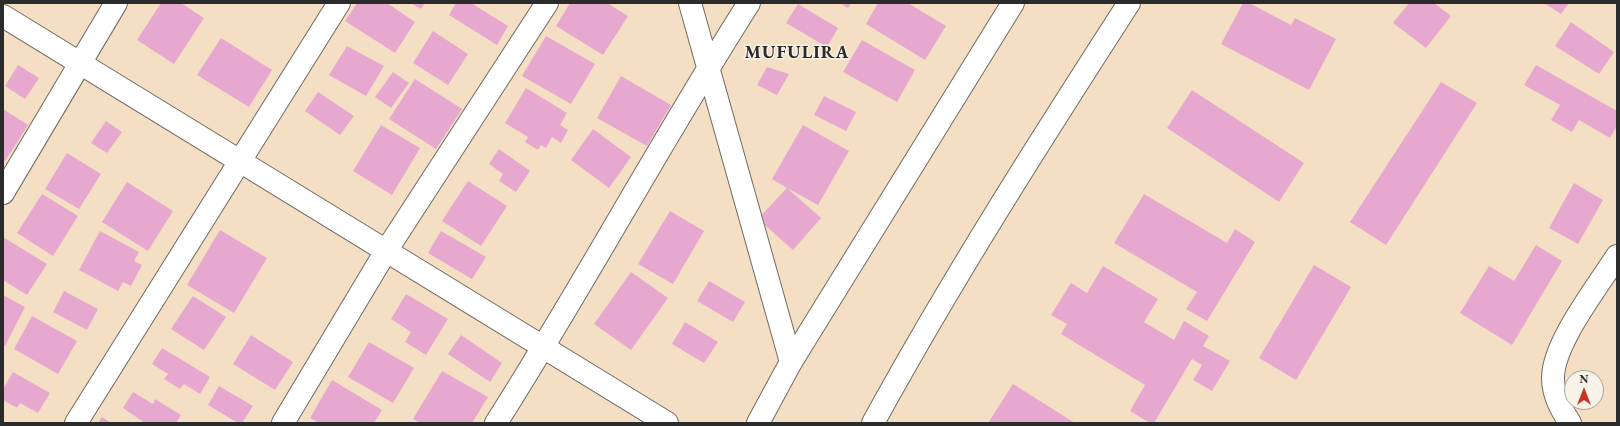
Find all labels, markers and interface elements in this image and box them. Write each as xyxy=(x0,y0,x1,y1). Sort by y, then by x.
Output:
district label: MUFULIRA xyxy=(744,42,850,64)
north arrow xyxy=(1564,370,1604,410)
text: N xyxy=(1580,372,1588,386)

